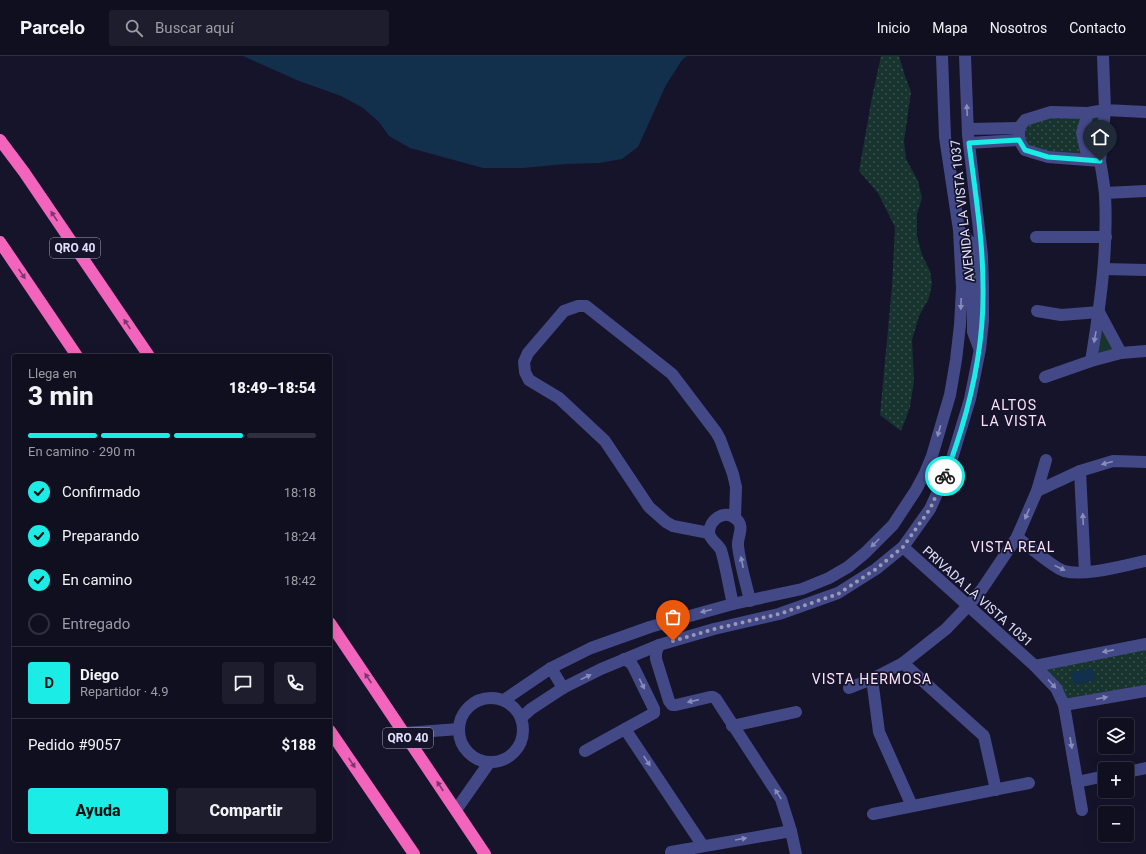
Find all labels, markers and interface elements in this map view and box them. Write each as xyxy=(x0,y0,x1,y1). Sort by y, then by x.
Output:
search box xyxy=(109,10,389,46)
text: Parcelo xyxy=(20,16,85,39)
icon: search xyxy=(123,17,145,39)
text: Buscar aquí xyxy=(155,19,234,37)
text: Inicio xyxy=(877,20,910,36)
text: Mapa xyxy=(932,20,968,36)
text: Nosotros xyxy=(990,20,1047,36)
text: Contacto xyxy=(1069,20,1126,36)
one-way arrow xyxy=(963,104,970,116)
pin xyxy=(1083,120,1117,161)
icon: home xyxy=(1089,126,1111,148)
street label: AVENIDA LA VISTA 1037 xyxy=(948,139,977,283)
one-way arrow xyxy=(50,211,58,221)
road number: QRO 40 xyxy=(50,238,100,258)
one-way arrow xyxy=(18,269,26,279)
one-way arrow xyxy=(958,298,964,311)
one-way arrow xyxy=(123,319,131,329)
one-way arrow xyxy=(1092,330,1098,343)
text: Llega en xyxy=(28,366,77,381)
text: 18:49–18:54 xyxy=(229,379,316,397)
text: 3 min xyxy=(28,381,94,411)
district label: ALTOS LA VISTA xyxy=(981,397,1047,429)
one-way arrow xyxy=(936,426,942,438)
text: En camino · 290 m xyxy=(28,444,135,459)
courier xyxy=(925,456,965,496)
one-way arrow xyxy=(1101,460,1113,466)
icon: bike xyxy=(934,465,956,487)
icon: check xyxy=(28,481,50,503)
text: Confirmado xyxy=(62,483,140,501)
text: 18:18 xyxy=(284,485,316,500)
one-way arrow xyxy=(1024,509,1030,520)
one-way arrow xyxy=(1079,513,1086,525)
icon: check xyxy=(28,525,50,547)
text: Preparando xyxy=(62,527,139,545)
text: 18:24 xyxy=(284,529,316,544)
one-way arrow xyxy=(870,538,880,548)
district label: VISTA REAL xyxy=(971,539,1055,555)
street label: PRIVADA LA VISTA 1031 xyxy=(920,543,1036,650)
one-way arrow xyxy=(738,556,744,569)
one-way arrow xyxy=(1054,565,1066,571)
icon: check xyxy=(28,569,50,591)
text: En camino xyxy=(62,571,132,589)
text: 18:42 xyxy=(284,573,316,588)
pin xyxy=(656,600,690,641)
icon: bag xyxy=(662,606,684,628)
one-way arrow xyxy=(700,608,712,614)
text: Entregado xyxy=(62,615,130,633)
one-way arrow xyxy=(1102,649,1114,655)
button: chat xyxy=(222,662,264,704)
button: phone xyxy=(274,662,316,704)
text: Diego xyxy=(80,666,119,684)
district label: VISTA HERMOSA xyxy=(812,671,932,687)
one-way arrow xyxy=(364,673,372,684)
text: D xyxy=(44,674,54,692)
one-way arrow xyxy=(580,674,591,680)
one-way arrow xyxy=(639,678,645,690)
one-way arrow xyxy=(1047,679,1056,689)
text: Repartidor · 4.9 xyxy=(80,684,168,699)
one-way arrow xyxy=(1096,695,1108,701)
one-way arrow xyxy=(687,698,699,704)
map controls xyxy=(1098,718,1134,842)
button: layers xyxy=(1098,718,1134,754)
road number: QRO 40 xyxy=(383,728,433,748)
text: Pedido #9057 xyxy=(28,736,121,754)
text: $188 xyxy=(282,736,316,754)
one-way arrow xyxy=(1068,737,1074,749)
one-way arrow xyxy=(643,756,651,767)
one-way arrow xyxy=(348,758,356,768)
button: + xyxy=(1098,762,1134,798)
one-way arrow xyxy=(436,781,444,792)
button: Ayuda xyxy=(28,788,168,834)
button: Compartir xyxy=(176,788,316,834)
one-way arrow xyxy=(774,789,782,799)
button: − xyxy=(1098,806,1134,842)
one-way arrow xyxy=(735,836,748,842)

